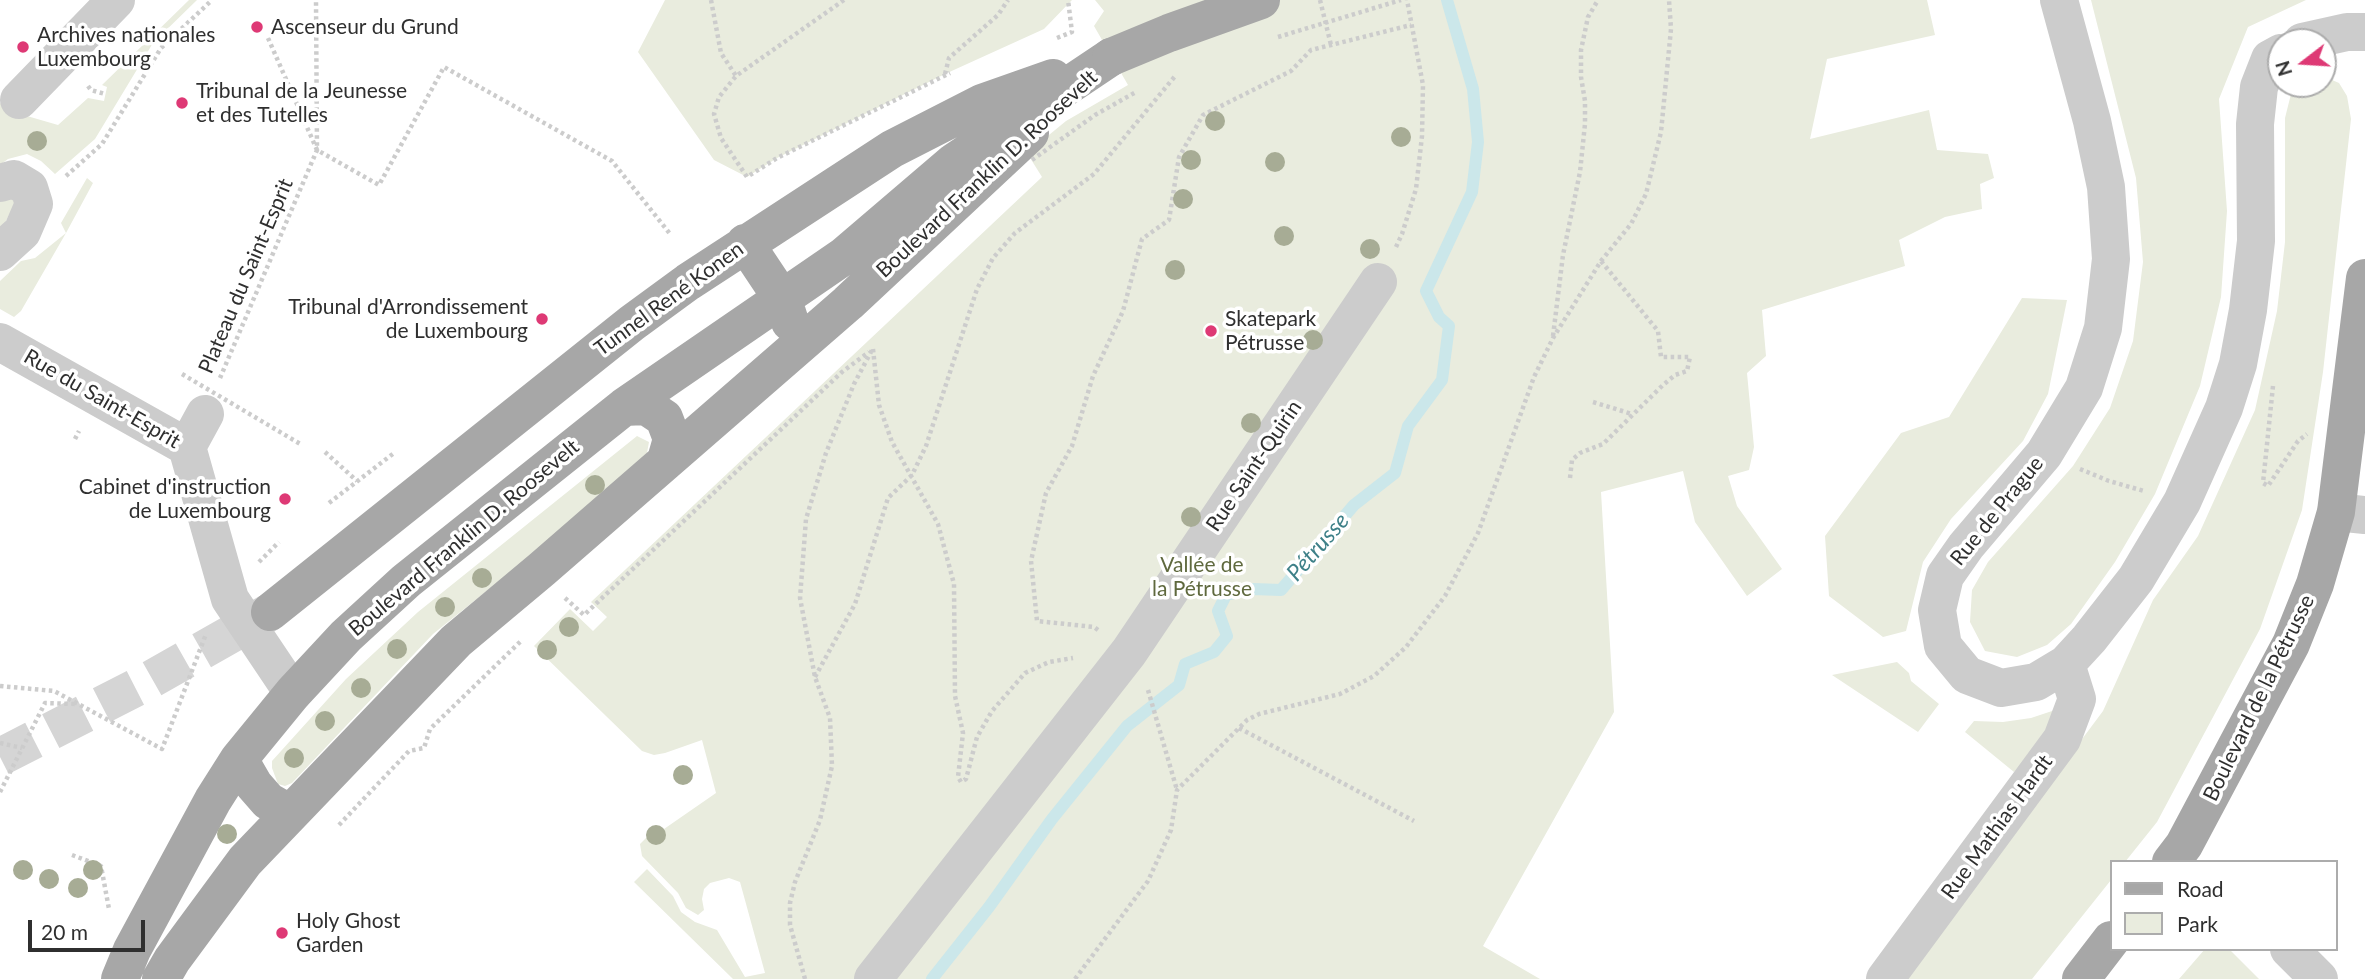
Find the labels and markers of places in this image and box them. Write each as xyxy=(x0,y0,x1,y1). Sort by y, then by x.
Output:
place label: Ascenseur du Grund xyxy=(271,14,459,40)
marker: Ascenseur du Grund xyxy=(249,19,265,35)
place label: Archives nationales Luxembourg xyxy=(37,22,215,72)
marker: Archives nationales Luxembourg xyxy=(15,39,31,55)
place label: Tribunal de la Jeunesse et des Tutelles xyxy=(196,78,407,128)
marker: Tribunal de la Jeunesse et des Tutelles xyxy=(174,95,190,111)
place label: Tribunal d'Arrondissement de Luxembourg xyxy=(288,294,528,344)
place label: Skatepark Pétrusse xyxy=(1225,306,1316,356)
marker: Tribunal d'Arrondissement de Luxembourg xyxy=(534,311,550,327)
marker: Skatepark Pétrusse xyxy=(1203,323,1219,339)
place label: Cabinet d'instruction de Luxembourg xyxy=(79,474,271,524)
marker: Cabinet d'instruction de Luxembourg xyxy=(277,491,293,507)
place label: Holy Ghost Garden xyxy=(296,908,400,958)
marker: Holy Ghost Garden xyxy=(274,925,290,941)

